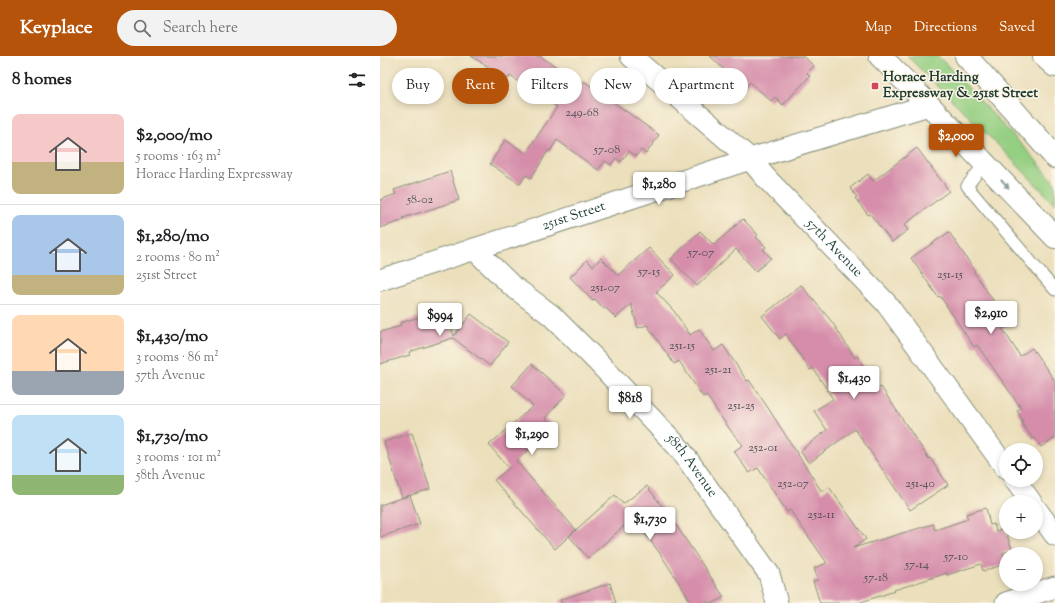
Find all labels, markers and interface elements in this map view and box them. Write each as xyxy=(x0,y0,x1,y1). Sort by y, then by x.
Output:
search box xyxy=(117,10,397,46)
text: Keyplace xyxy=(20,15,93,42)
icon: search xyxy=(131,17,153,39)
text: Search here xyxy=(163,18,238,39)
text: Map xyxy=(865,18,892,38)
text: Directions xyxy=(914,18,977,38)
text: Saved xyxy=(999,18,1035,38)
text: 8 homes xyxy=(12,68,72,92)
chip: Buy xyxy=(392,68,444,104)
chip: Rent xyxy=(452,68,509,104)
chip: Filters xyxy=(517,68,582,104)
chip: New xyxy=(590,68,646,104)
chip: Apartment xyxy=(654,68,748,104)
place label: Horace Harding Expressway & 251st Street xyxy=(883,68,1038,104)
icon: filters xyxy=(346,69,368,91)
marker: Horace Harding Expressway & 251st Street xyxy=(870,81,880,91)
house number: 249-68 xyxy=(565,104,599,122)
text: $2,000/mo xyxy=(136,124,213,148)
pin: $2,000 xyxy=(923,124,989,158)
text: $2,000 xyxy=(938,128,974,146)
icon: home xyxy=(44,130,92,178)
house number: 57-08 xyxy=(593,141,620,159)
text: 5 rooms · 163 m² xyxy=(136,148,221,166)
text: Horace Harding Expressway xyxy=(136,166,293,184)
pin: $1,280 xyxy=(626,172,692,206)
text: $1,280 xyxy=(642,176,676,194)
one-way arrow xyxy=(1000,179,1010,189)
house number: 58-02 xyxy=(406,191,433,209)
street label: 251st Street xyxy=(540,197,608,236)
street label: 57th Avenue xyxy=(800,214,867,282)
text: $1,280/mo xyxy=(136,225,209,249)
icon: home xyxy=(44,231,92,279)
house number: 57-07 xyxy=(687,244,714,262)
text: 2 rooms · 80 m² xyxy=(136,249,220,267)
house number: 57-15 xyxy=(637,263,660,281)
house number: 251-15 xyxy=(937,266,963,284)
text: 251st Street xyxy=(136,267,197,285)
house number: 251-07 xyxy=(590,279,620,297)
pin: $2,910 xyxy=(958,301,1024,335)
pin: $994 xyxy=(416,303,464,337)
text: $2,910 xyxy=(974,305,1008,323)
text: $994 xyxy=(427,307,453,325)
text: $1,430/mo xyxy=(136,325,208,349)
icon: home xyxy=(44,331,92,379)
house number: 251-15 xyxy=(669,337,695,355)
text: 3 rooms · 86 m² xyxy=(136,349,219,367)
house number: 251-21 xyxy=(704,361,732,379)
pin: $1,430 xyxy=(821,366,887,400)
text: 57th Avenue xyxy=(136,367,205,385)
text: $1,430 xyxy=(837,370,871,388)
pin: $818 xyxy=(606,386,654,420)
text: $818 xyxy=(618,390,642,408)
house number: 251-25 xyxy=(727,397,755,415)
pin: $1,290 xyxy=(499,422,565,456)
text: $1,730/mo xyxy=(136,425,208,449)
text: $1,290 xyxy=(515,426,549,444)
street label: 58th Avenue xyxy=(660,429,722,502)
icon: home xyxy=(44,431,92,479)
house number: 252-01 xyxy=(748,439,778,457)
map controls xyxy=(999,443,1043,591)
button: locate xyxy=(999,443,1043,487)
text: 3 rooms · 101 m² xyxy=(136,449,221,467)
text: 58th Avenue xyxy=(136,467,205,485)
house number: 252-07 xyxy=(777,475,809,493)
house number: 251-40 xyxy=(905,475,935,493)
button: + xyxy=(999,495,1043,539)
house number: 252-11 xyxy=(807,506,835,524)
pin: $1,730 xyxy=(617,507,683,541)
text: $1,730 xyxy=(633,511,667,529)
button: − xyxy=(999,547,1043,591)
house number: 57-10 xyxy=(943,548,968,566)
house number: 57-14 xyxy=(904,556,929,574)
house number: 57-18 xyxy=(863,569,888,587)

